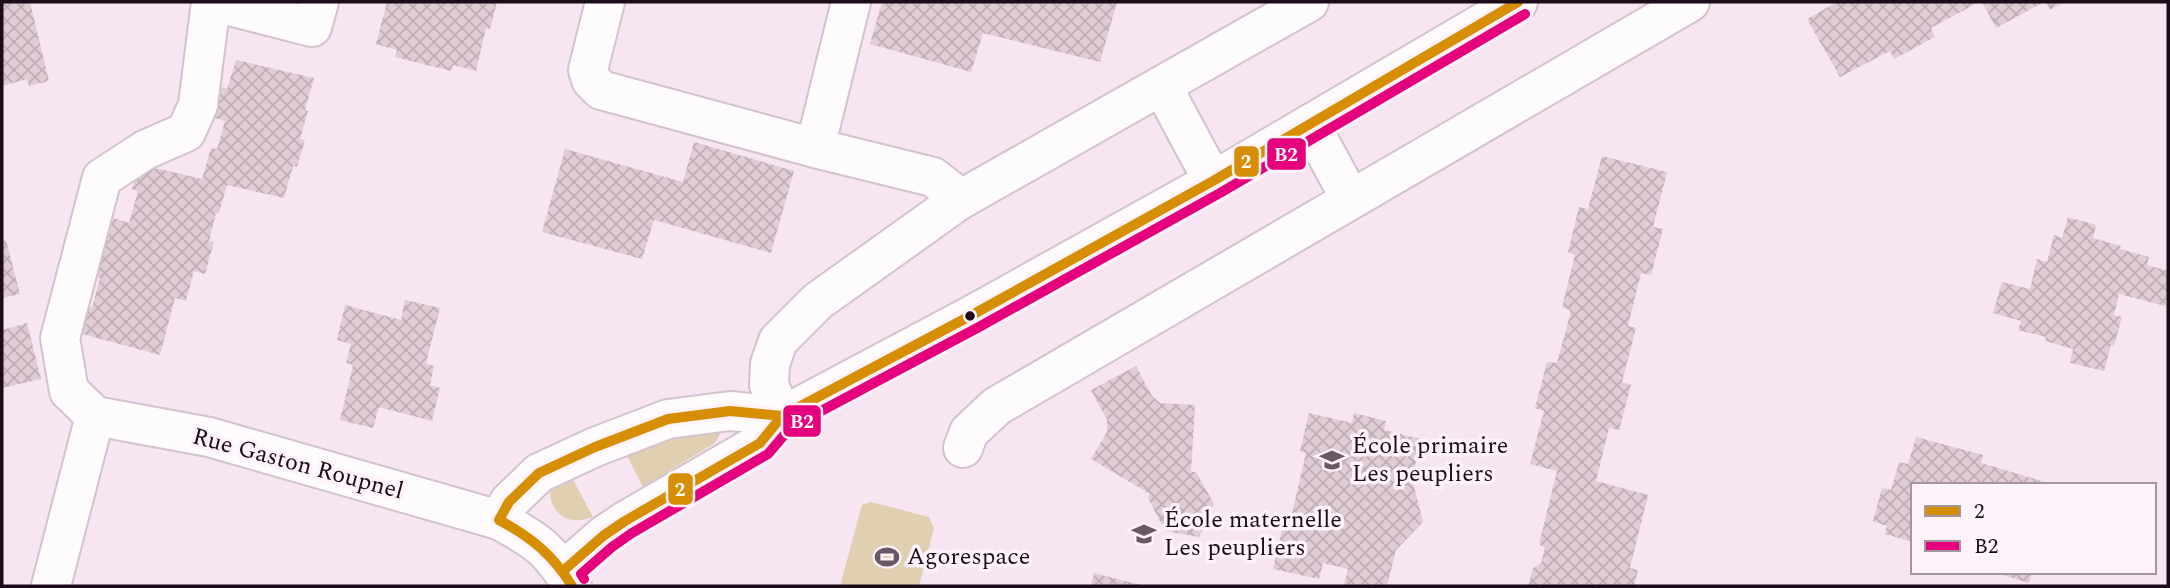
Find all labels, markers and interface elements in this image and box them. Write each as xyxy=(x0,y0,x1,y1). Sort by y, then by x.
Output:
line badge: B2 xyxy=(1266,137,1307,171)
text: B2 xyxy=(1274,141,1298,170)
line badge: 2 xyxy=(1233,145,1260,178)
text: 2 xyxy=(1241,148,1251,177)
unlabelled marker xyxy=(963,309,977,323)
line badge: B2 xyxy=(782,404,822,438)
text: B2 xyxy=(790,408,814,437)
street label: Rue Gaston Roupnel xyxy=(188,419,408,509)
place label: École primaire Les peupliers xyxy=(1352,428,1508,492)
school or university icon: École primaire Les peupliers xyxy=(1318,446,1346,474)
line badge: 2 xyxy=(667,472,694,506)
text: 2 xyxy=(675,476,685,505)
legend xyxy=(1911,483,2156,574)
text: 2 xyxy=(1974,496,1985,528)
place label: École maternelle Les peupliers xyxy=(1164,502,1342,566)
school or university icon: École maternelle Les peupliers xyxy=(1130,520,1158,548)
text: B2 xyxy=(1974,531,1998,563)
place label: Agorespace xyxy=(907,539,1030,575)
sports icon: Agorespace xyxy=(873,543,901,571)

